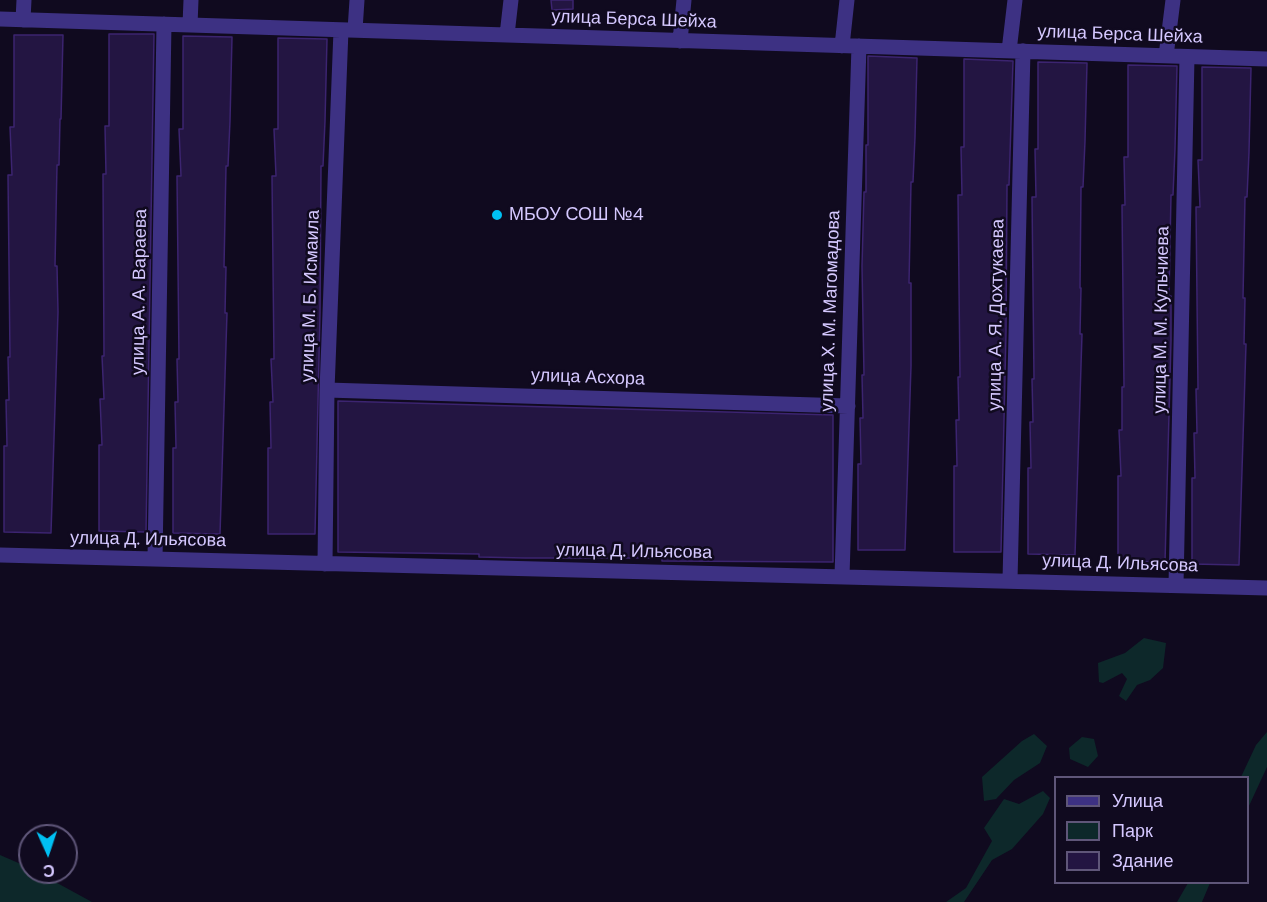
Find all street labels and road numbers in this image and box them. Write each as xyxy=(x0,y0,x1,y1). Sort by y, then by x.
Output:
street label: улица Берса Шейха xyxy=(551,6,717,34)
street label: улица Берса Шейха xyxy=(1037,21,1203,49)
street label: улица А. А. Вараева xyxy=(128,209,152,375)
street label: улица М. Б. Исмаила xyxy=(297,209,325,383)
street label: улица Х. М. Магомадова xyxy=(817,210,845,412)
street label: улица А. Я. Дохтукаева xyxy=(985,219,1009,411)
street label: улица М. М. Кульчиева xyxy=(1150,226,1174,414)
street label: улица Асхора xyxy=(531,365,645,391)
street label: улица Д. Ильясова xyxy=(70,528,226,552)
street label: улица Д. Ильясова xyxy=(556,540,712,564)
street label: улица Д. Ильясова xyxy=(1042,550,1198,578)

